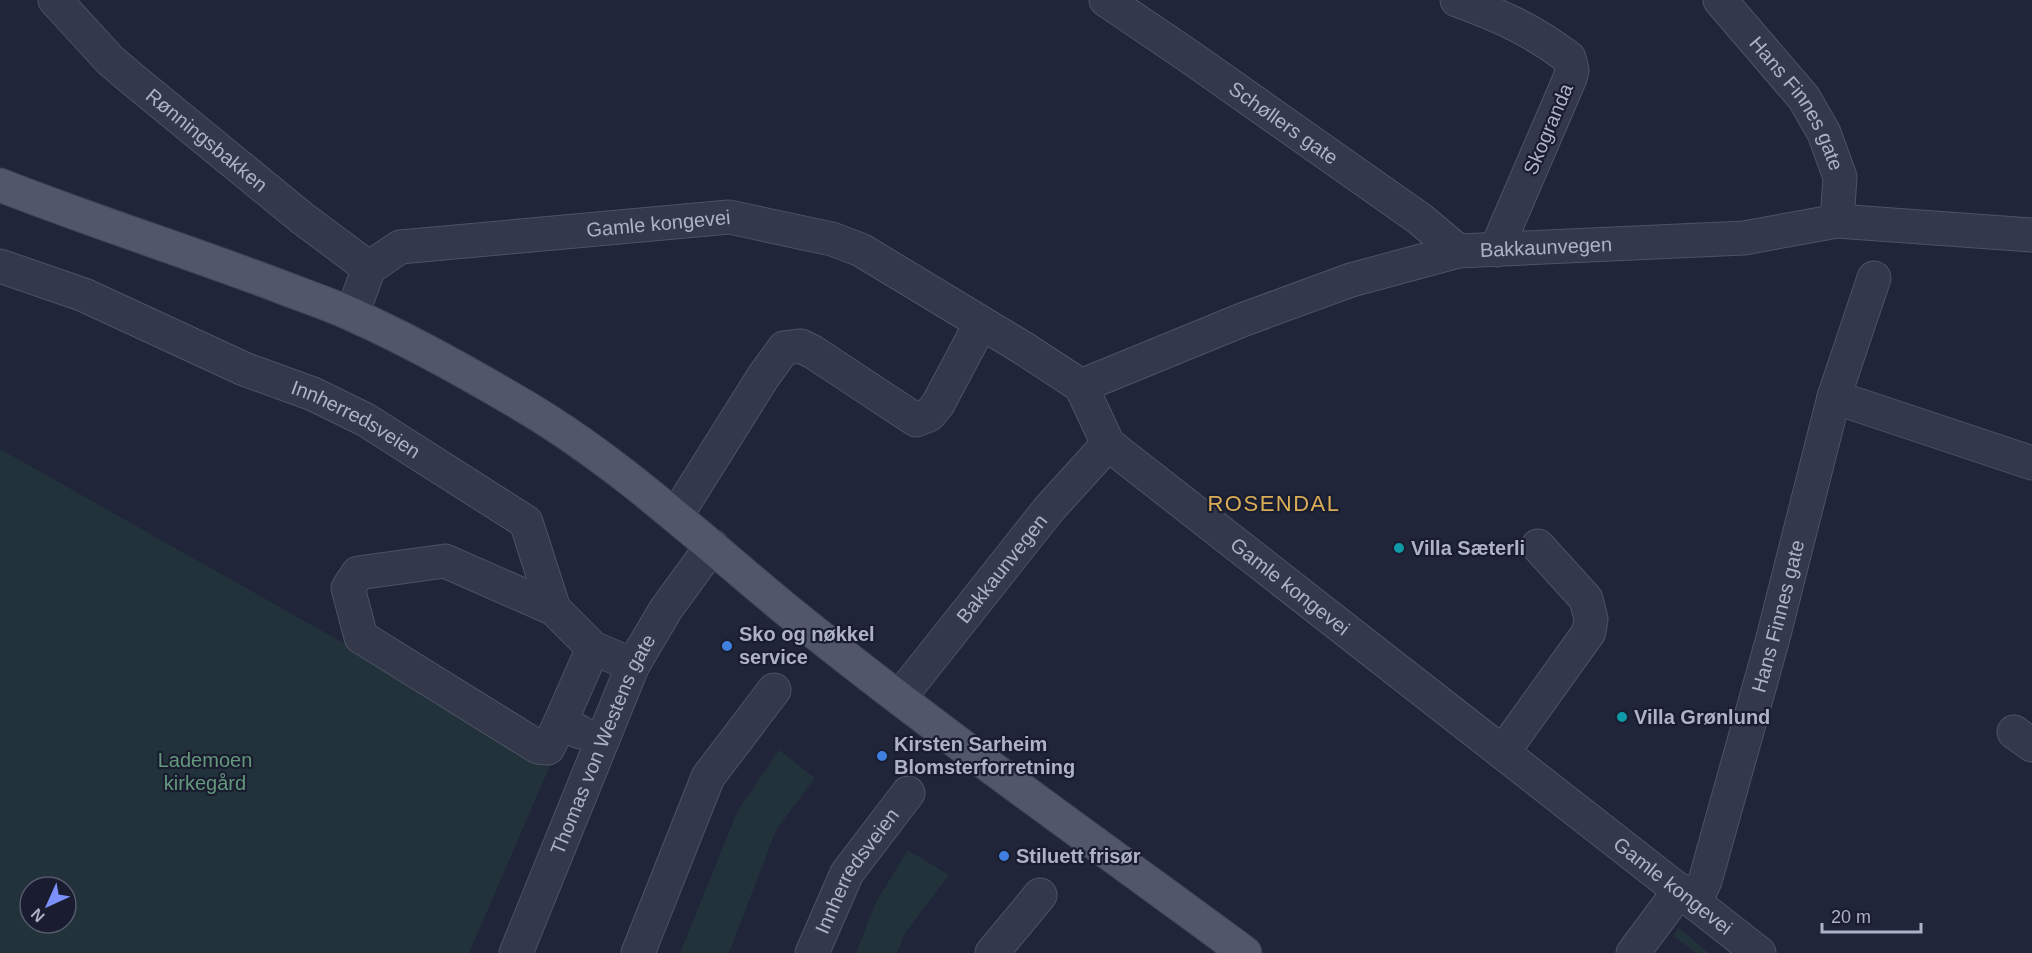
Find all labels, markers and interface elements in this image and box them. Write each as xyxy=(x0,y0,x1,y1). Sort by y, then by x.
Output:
street label: Hans Finnes gate xyxy=(1745,32,1848,173)
street label: Schøllers gate xyxy=(1225,77,1342,169)
street label: Skogranda xyxy=(1519,79,1577,178)
street label: Rønningsbakken xyxy=(142,84,272,196)
street label: Gamle kongevei xyxy=(585,206,731,241)
street label: Bakkaunvegen xyxy=(1479,233,1613,261)
street label: Innherredsveien xyxy=(288,376,424,463)
district label: ROSENDAL xyxy=(1207,491,1341,516)
street label: Bakkaunvegen xyxy=(952,510,1052,627)
street label: Gamle kongevei xyxy=(1226,533,1354,640)
place label: Villa Sæterli xyxy=(1411,537,1525,559)
street label: Hans Finnes gate xyxy=(1747,538,1808,695)
marker: Villa Sæterli xyxy=(1392,541,1406,555)
place label: Sko og nøkkel service xyxy=(739,623,875,668)
street label: Thomas von Westens gate xyxy=(546,630,660,858)
marker: Sko og nøkkel service xyxy=(720,639,734,653)
place label: Villa Grønlund xyxy=(1634,706,1770,728)
marker: Villa Grønlund xyxy=(1615,710,1629,724)
place label: Kirsten Sarheim Blomsterforretning xyxy=(894,733,1075,778)
park label: Lademoen kirkegård xyxy=(158,749,252,794)
marker: Kirsten Sarheim Blomsterforretning xyxy=(875,749,889,763)
street label: Innherredsveien xyxy=(811,804,903,937)
street label: Gamle kongevei xyxy=(1609,833,1737,939)
place label: Stiluett frisør xyxy=(1016,845,1141,867)
marker: Stiluett frisør xyxy=(997,849,1011,863)
north arrow xyxy=(18,875,78,935)
scale bar xyxy=(1822,896,1921,934)
text: N xyxy=(28,905,48,925)
text: 20 m xyxy=(1831,907,1871,927)

